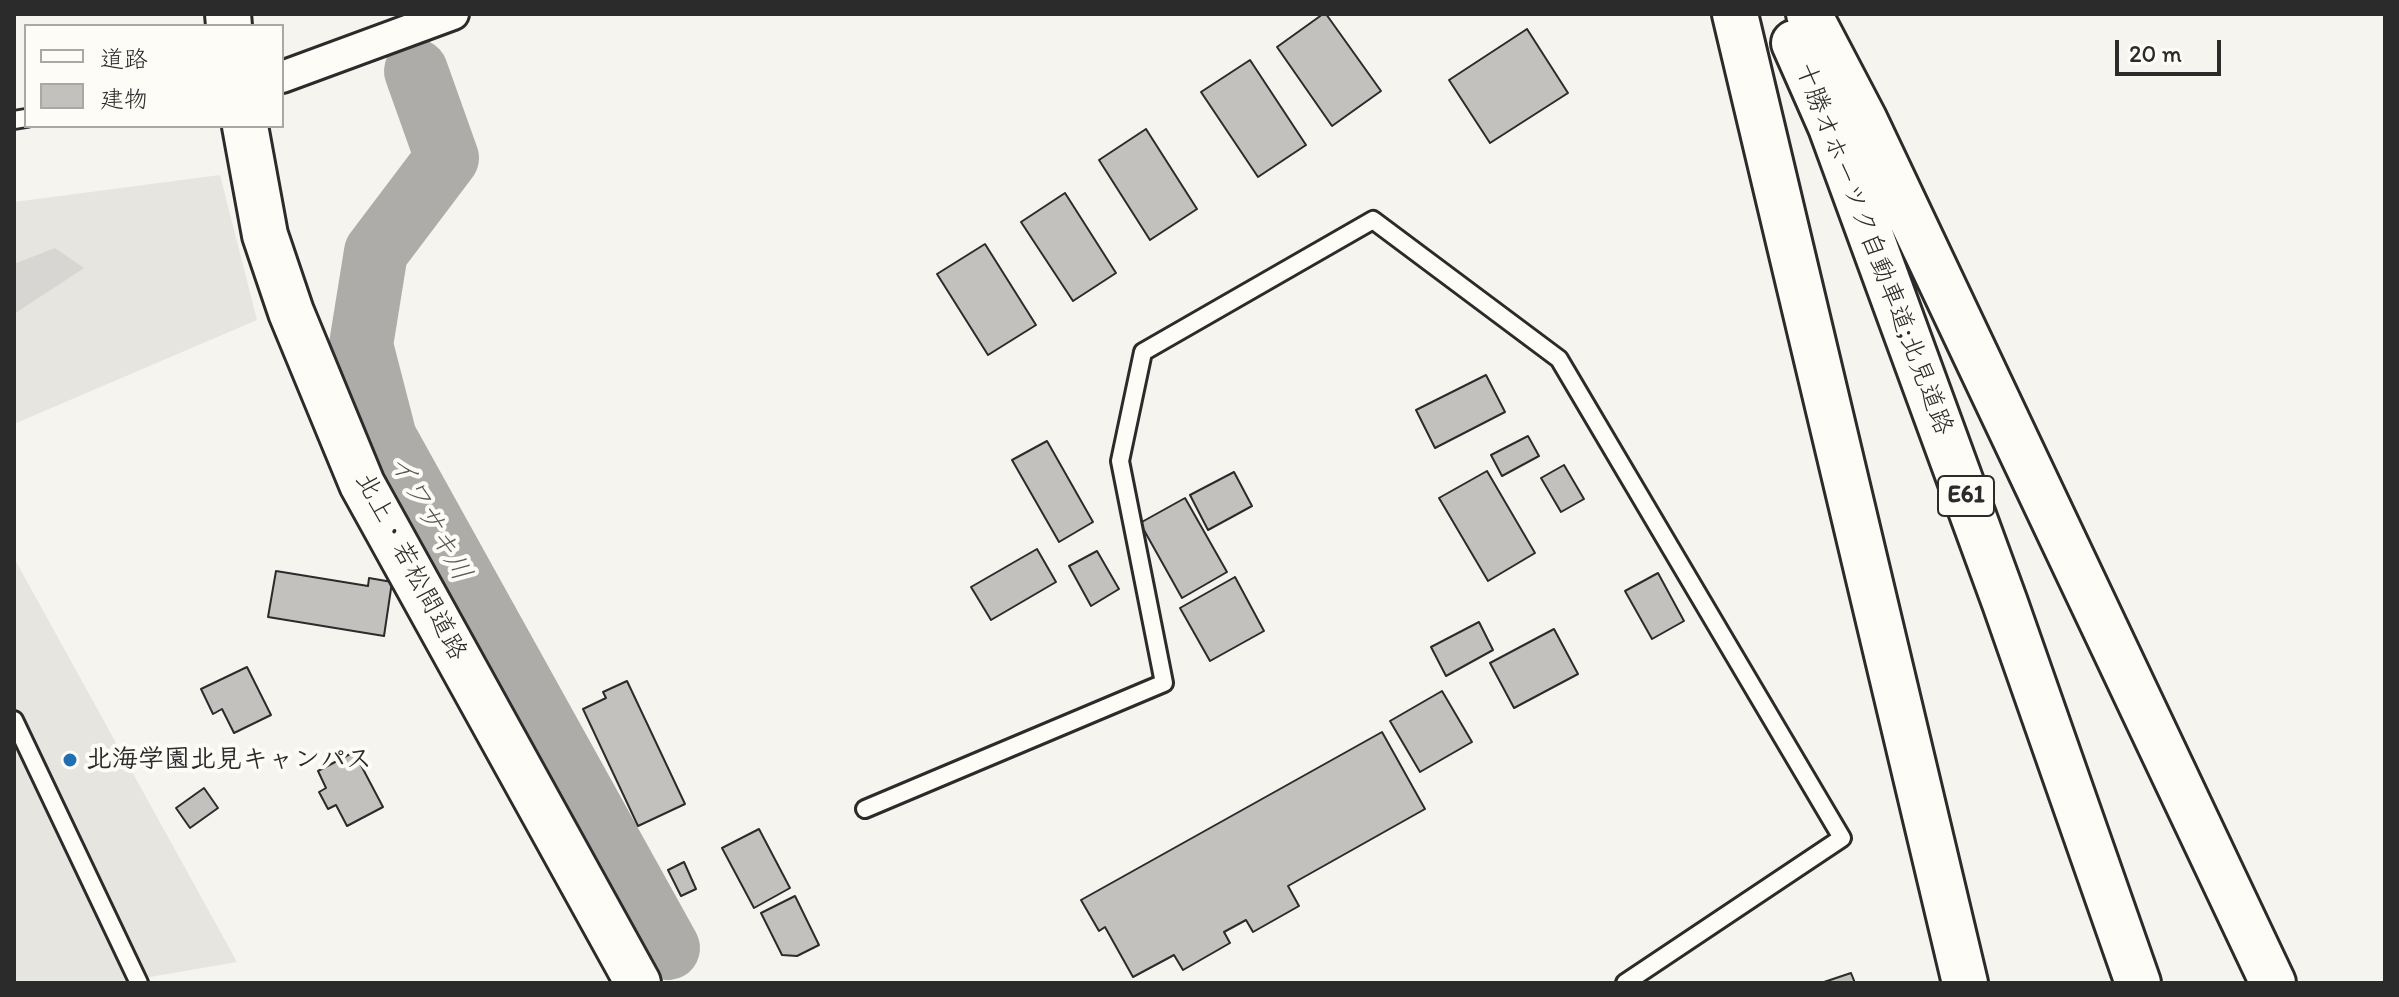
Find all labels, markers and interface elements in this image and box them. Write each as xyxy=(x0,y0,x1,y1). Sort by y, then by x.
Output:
legend xyxy=(24,24,284,128)
scale bar xyxy=(2119,24,2225,74)
text: 20 m xyxy=(2129,39,2182,68)
text: 道路 xyxy=(100,44,148,73)
street label: 十勝オホーツク自動車道;北見道路 xyxy=(1787,58,1959,440)
text: 建物 xyxy=(100,84,148,113)
water label: イワサキ川 xyxy=(380,449,478,587)
street label: 北上・若松間道路 xyxy=(347,468,473,666)
road number: E61 xyxy=(1938,476,1994,516)
place label: 北海学園北見キャンパス xyxy=(86,744,372,776)
marker: 北海学園北見キャンパス xyxy=(61,751,79,769)

